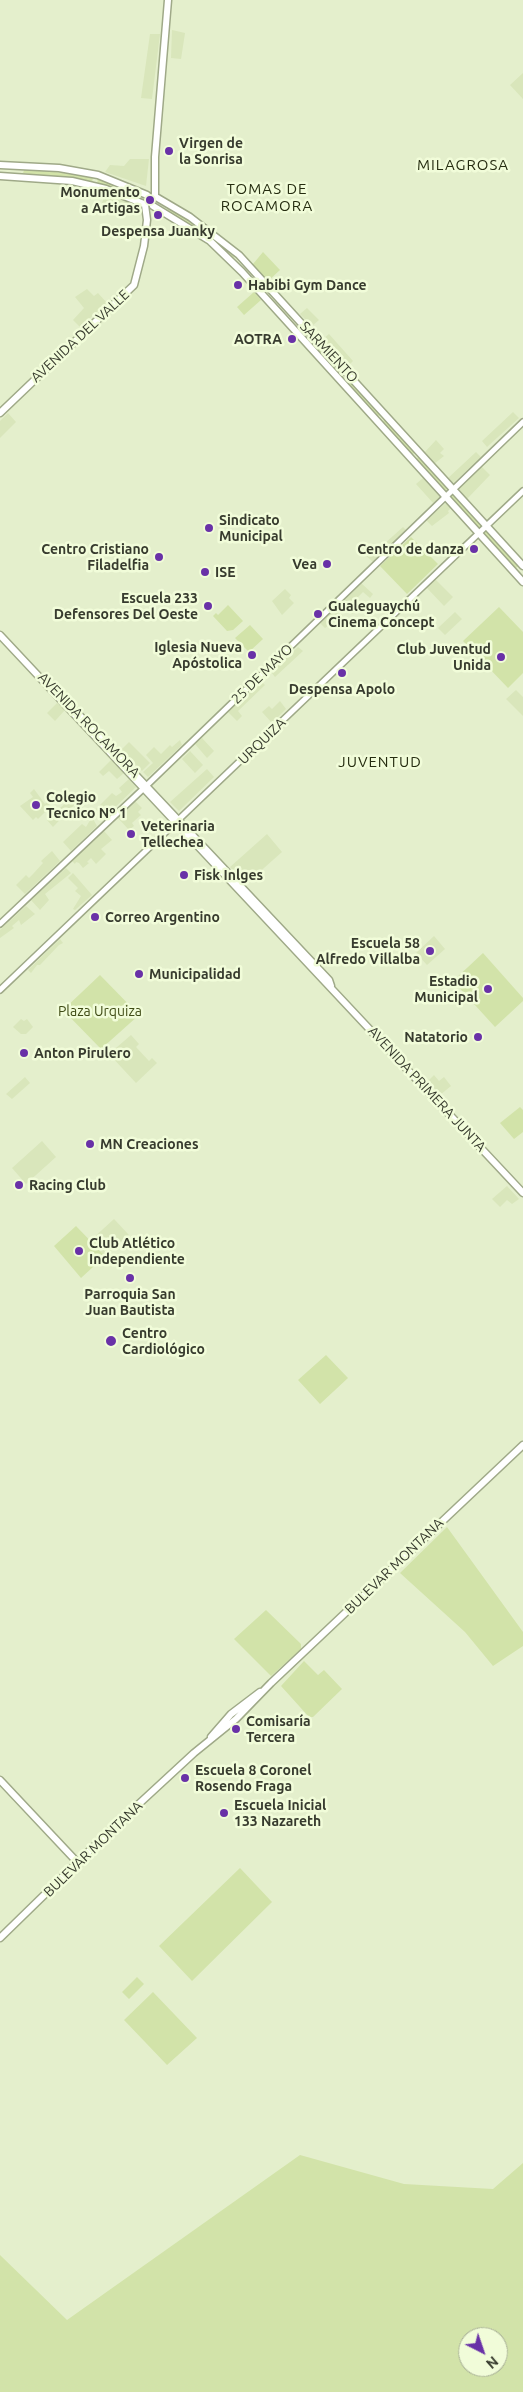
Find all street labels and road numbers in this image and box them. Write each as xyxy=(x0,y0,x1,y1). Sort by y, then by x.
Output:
street label: AVENIDA DEL VALLE xyxy=(27,286,133,386)
street label: SARMIENTO xyxy=(297,318,361,386)
street label: 25 DE MAYO xyxy=(228,641,296,707)
street label: AVENIDA ROCAMORA xyxy=(34,669,144,781)
street label: URQUIZA xyxy=(235,714,289,768)
street label: AVENIDA PRIMERA JUNTA xyxy=(364,1023,490,1155)
street label: BULEVAR MONTANA xyxy=(341,1514,447,1618)
street label: BULEVAR MONTANA xyxy=(40,1797,146,1901)

